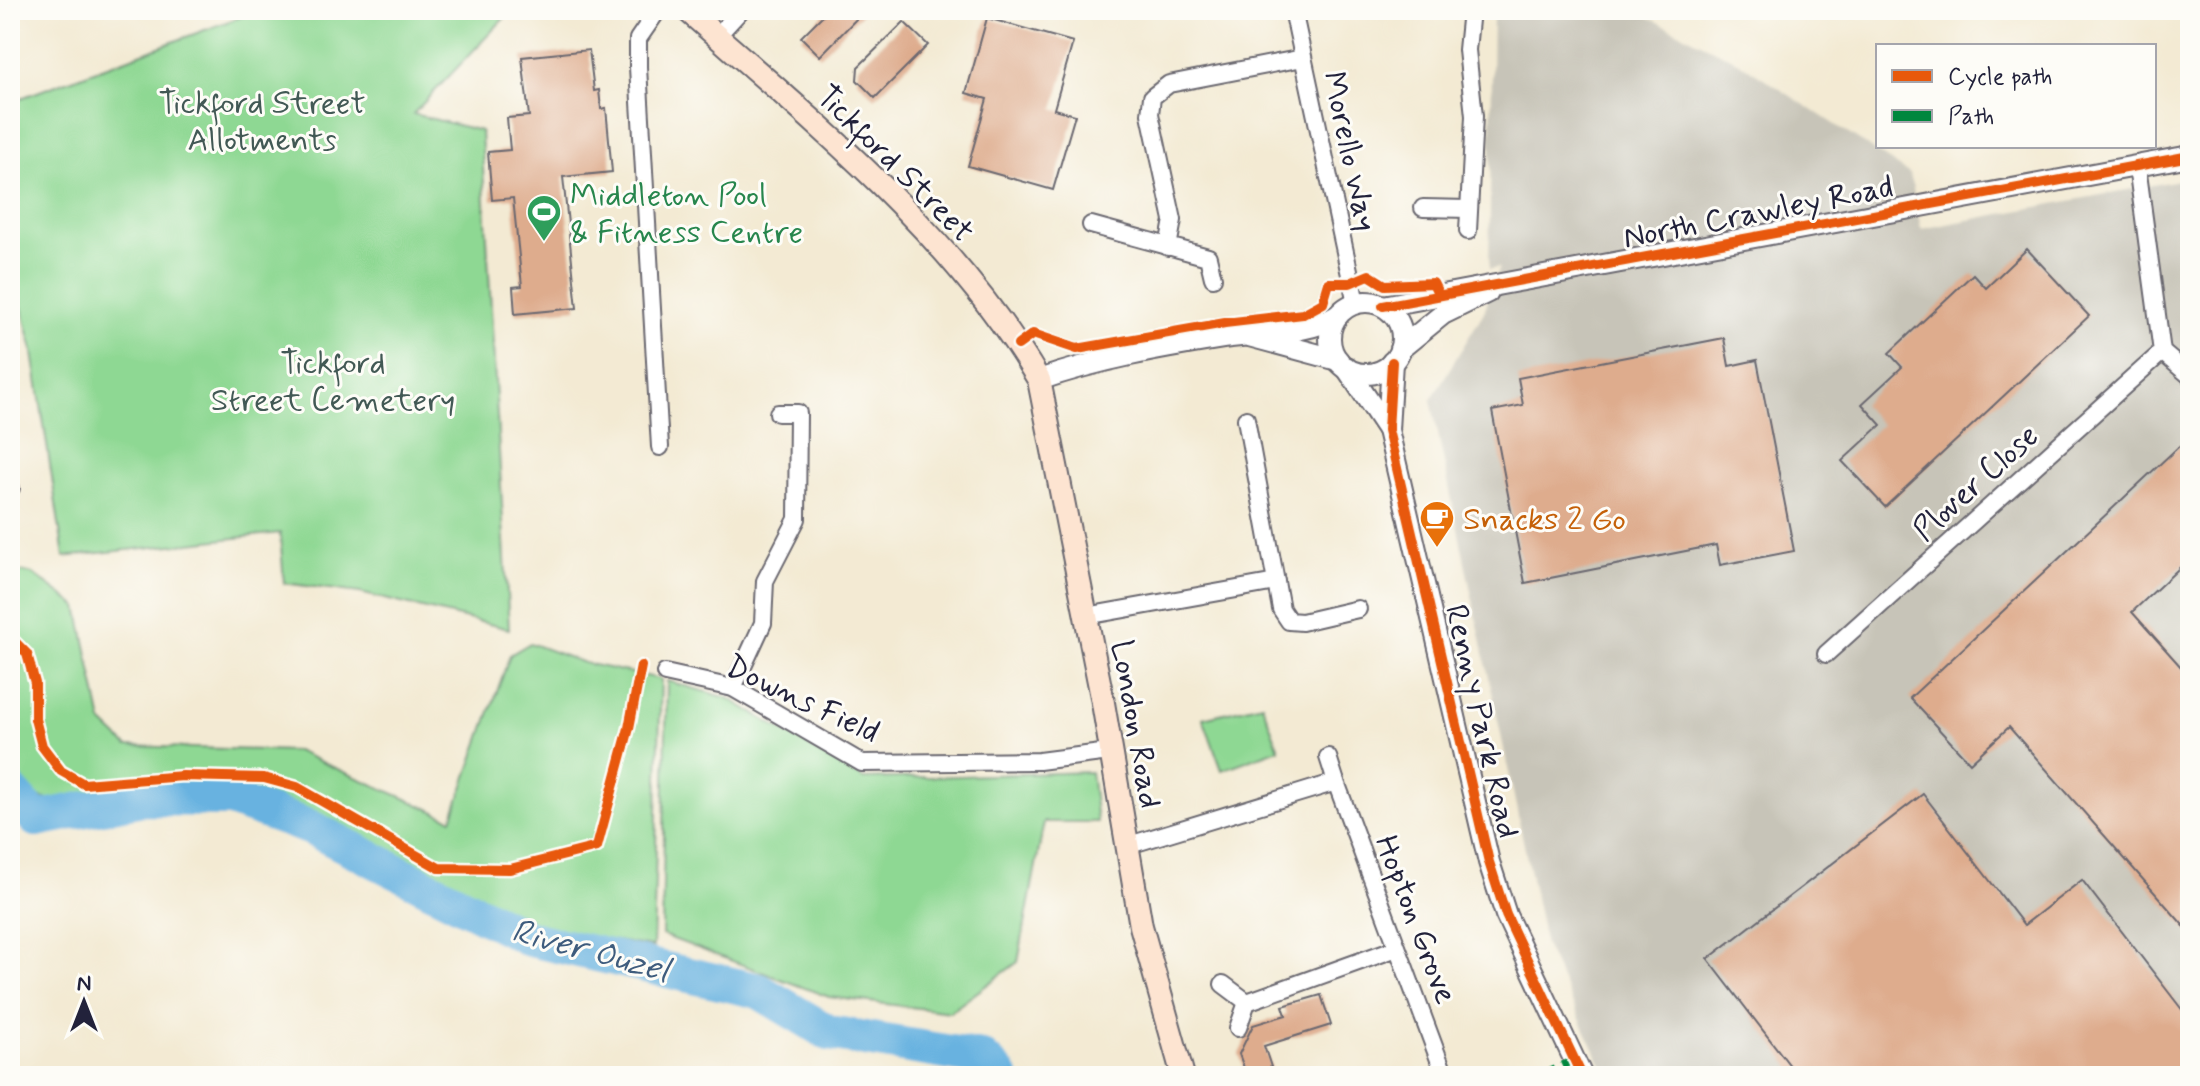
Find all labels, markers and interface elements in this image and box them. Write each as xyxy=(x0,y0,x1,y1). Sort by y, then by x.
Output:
legend xyxy=(1876,44,2156,148)
text: Cycle path xyxy=(1948,62,2053,93)
street label: Morello Way xyxy=(1312,68,1386,235)
street label: Tickford Street xyxy=(805,76,983,254)
park label: Tickford Street Allotments xyxy=(158,83,366,162)
text: Path xyxy=(1948,102,1994,133)
street label: North Crawley Road xyxy=(1620,166,1897,260)
place label: Middleton Pool & Fitness Centre xyxy=(570,175,803,254)
sports icon: Middleton Pool & Fitness Centre xyxy=(525,193,563,243)
park label: Tickford Street Cemetery xyxy=(211,343,455,422)
street label: Plover Close xyxy=(1904,416,2048,551)
cafe icon: Snacks 2 Go xyxy=(1418,499,1456,549)
place label: Snacks 2 Go xyxy=(1463,499,1626,541)
street label: Renny Park Road xyxy=(1434,600,1528,842)
street label: London Road xyxy=(1100,637,1170,812)
street label: Downs Field xyxy=(718,646,886,754)
street label: Hopton Grove xyxy=(1364,829,1466,1010)
water label: River Ouzel xyxy=(507,909,677,995)
north arrow xyxy=(44,962,124,1042)
text: N xyxy=(77,970,91,998)

